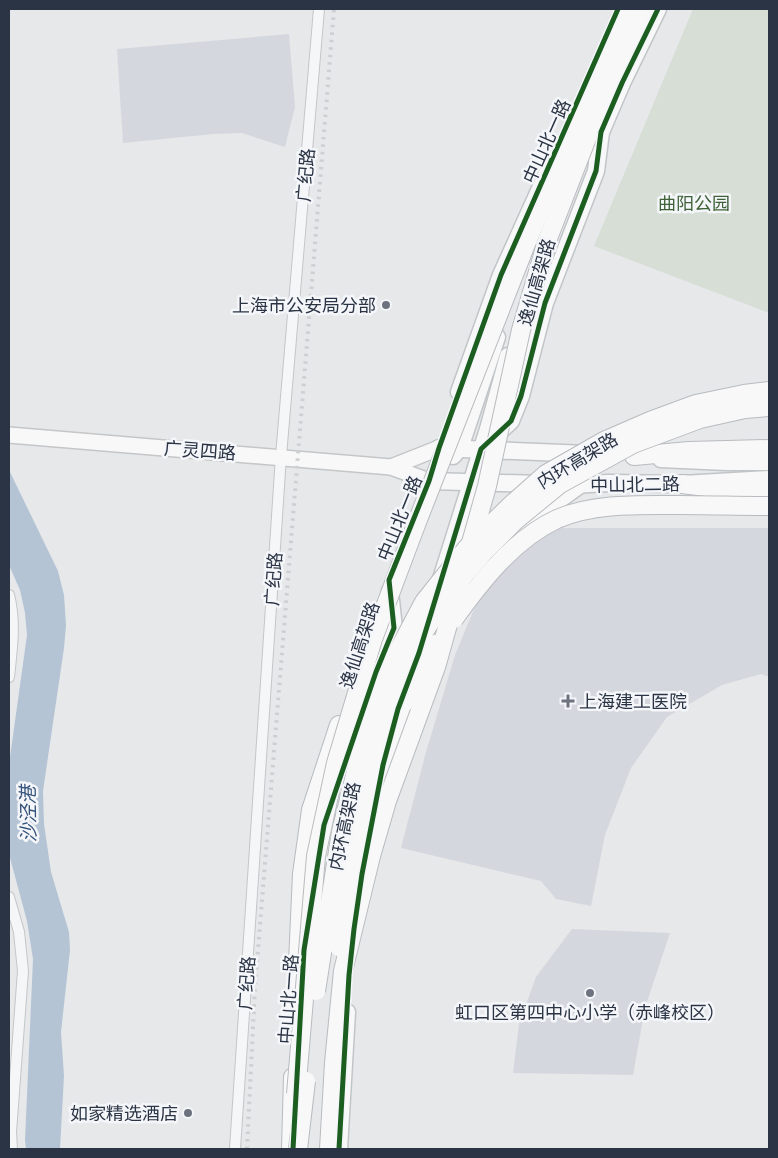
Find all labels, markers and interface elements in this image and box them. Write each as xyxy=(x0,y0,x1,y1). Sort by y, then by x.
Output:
street label: 中山北一路 xyxy=(517,95,575,187)
street label: 广纪路 xyxy=(291,147,319,203)
park label: 曲阳公园 xyxy=(658,191,730,215)
street label: 逸仙高架路 xyxy=(512,235,560,329)
place label: 上海市公安局分部 xyxy=(232,293,376,317)
marker: 上海市公安局分部 xyxy=(380,299,392,311)
street label: 内环高架路 xyxy=(532,427,622,493)
street label: 广灵四路 xyxy=(163,436,237,464)
street label: 中山北二路 xyxy=(590,471,680,497)
street label: 中山北一路 xyxy=(371,472,427,564)
street label: 广纪路 xyxy=(259,551,287,607)
street label: 逸仙高架路 xyxy=(334,598,384,692)
place label: 上海建工医院 xyxy=(579,689,687,713)
marker: 上海建工医院 xyxy=(561,694,575,708)
street label: 内环高架路 xyxy=(323,779,365,873)
water label: 沙泾港 xyxy=(14,782,41,843)
street label: 中山北一路 xyxy=(273,953,303,1045)
street label: 广纪路 xyxy=(232,955,260,1011)
marker: 虹口区第四中心小学（赤峰校区） xyxy=(584,987,596,999)
place label: 虹口区第四中心小学（赤峰校区） xyxy=(455,1000,725,1024)
place label: 如家精选酒店 xyxy=(70,1101,178,1125)
marker: 如家精选酒店 xyxy=(182,1107,194,1119)

